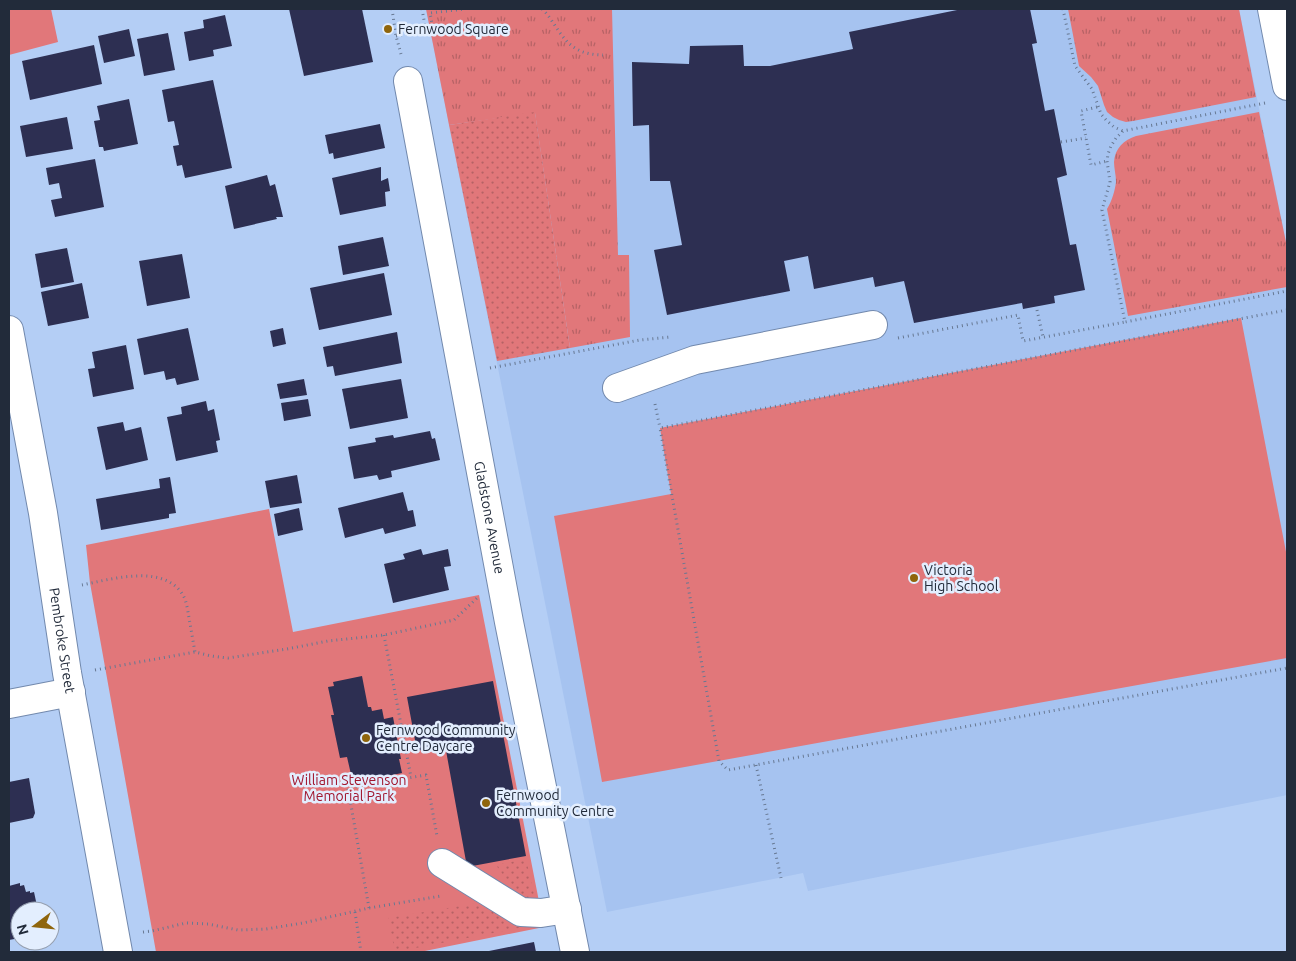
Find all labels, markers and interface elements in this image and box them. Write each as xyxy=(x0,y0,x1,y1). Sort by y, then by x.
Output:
place label: Fernwood Square xyxy=(398,21,509,37)
marker: Fernwood Square xyxy=(382,23,394,35)
street label: Gladstone Avenue xyxy=(471,460,508,575)
place label: Victoria High School xyxy=(924,562,999,594)
marker: Victoria High School xyxy=(908,572,920,584)
street label: Pembroke Street xyxy=(46,587,79,695)
place label: Fernwood Community Centre Daycare xyxy=(376,722,516,754)
marker: Fernwood Community Centre Daycare xyxy=(360,732,372,744)
park label: William Stevenson Memorial Park xyxy=(291,772,407,804)
place label: Fernwood Community Centre xyxy=(496,787,615,819)
marker: Fernwood Community Centre xyxy=(480,797,492,809)
north arrow xyxy=(10,901,60,951)
text: N xyxy=(13,922,32,937)

